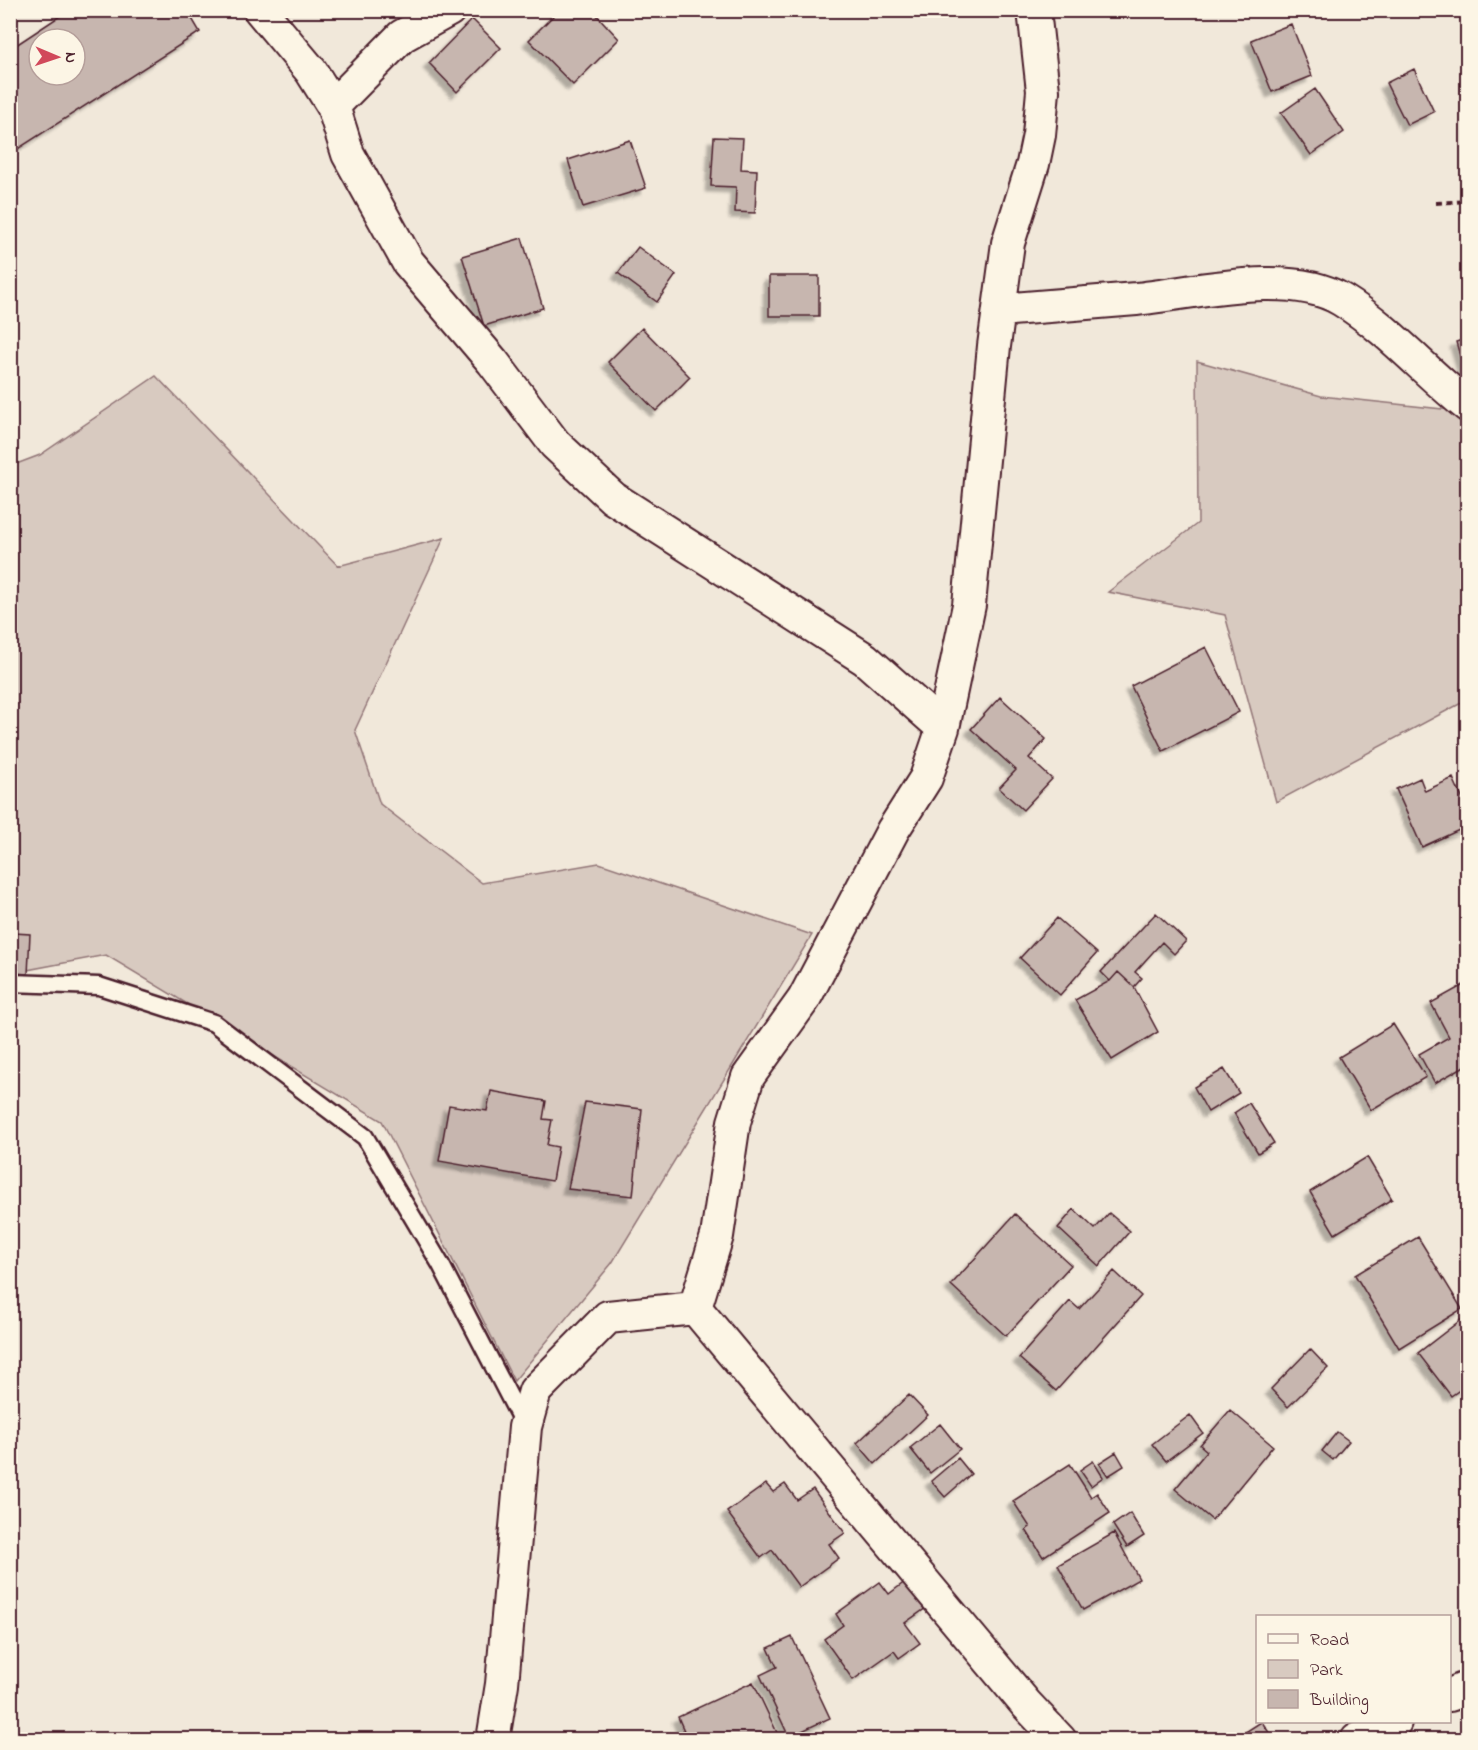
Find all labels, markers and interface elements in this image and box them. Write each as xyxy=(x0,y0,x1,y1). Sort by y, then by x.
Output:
north arrow xyxy=(27,27,87,87)
text: N xyxy=(58,52,82,63)
legend xyxy=(1256,1615,1451,1723)
text: Road xyxy=(1310,1628,1349,1654)
text: Park xyxy=(1310,1658,1343,1684)
text: Building xyxy=(1309,1688,1369,1715)

